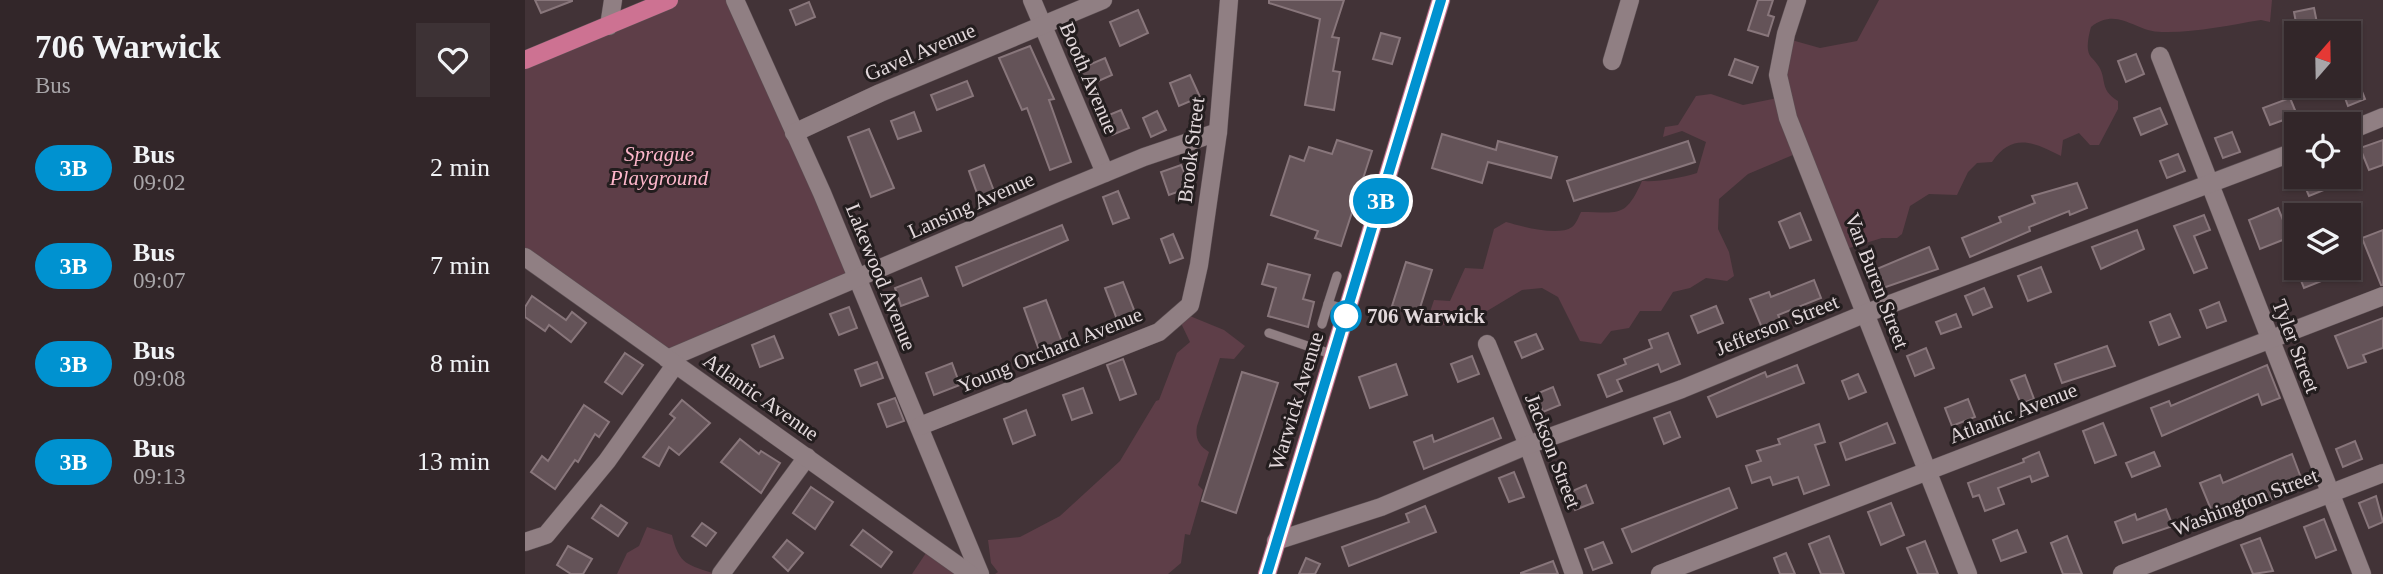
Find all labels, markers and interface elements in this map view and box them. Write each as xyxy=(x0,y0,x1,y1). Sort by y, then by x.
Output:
street label: Gavel Avenue xyxy=(861,18,979,86)
street label: Booth Avenue xyxy=(1055,18,1123,138)
north arrow xyxy=(2284,21,2361,98)
map controls xyxy=(2284,21,2361,280)
button: heart xyxy=(416,23,490,97)
text: 706 Warwick xyxy=(35,29,220,65)
text: Bus xyxy=(35,73,71,98)
street label: Brook Street xyxy=(1173,95,1209,204)
button: locate xyxy=(2284,112,2361,189)
text: Bus xyxy=(133,140,175,169)
park label: Sprague Playground xyxy=(609,142,709,190)
text: 2 min xyxy=(430,153,490,182)
text: 3B xyxy=(59,155,88,181)
street label: Lansing Avenue xyxy=(904,166,1038,244)
text: 09:02 xyxy=(133,170,185,195)
line badge: 3B xyxy=(1349,178,1413,224)
text: 3B xyxy=(1367,188,1395,214)
street label: Lakewood Avenue xyxy=(841,200,921,354)
button: layers xyxy=(2284,203,2361,280)
street label: Van Buren Street xyxy=(1840,210,1914,352)
text: Bus xyxy=(133,238,175,267)
text: 7 min xyxy=(430,251,490,280)
text: 3B xyxy=(59,253,88,279)
text: 09:07 xyxy=(133,268,185,293)
street label: Jefferson Street xyxy=(1712,289,1842,361)
street label: Tyler Street xyxy=(2267,296,2325,396)
marker: 706 Warwick xyxy=(1331,301,1361,331)
street label: Young Orchard Avenue xyxy=(954,302,1146,398)
place label: 706 Warwick xyxy=(1367,304,1485,328)
street label: Warwick Avenue xyxy=(1264,329,1328,473)
text: Bus xyxy=(133,336,175,365)
street label: Atlantic Avenue xyxy=(699,348,823,446)
text: 8 min xyxy=(430,349,490,378)
text: 3B xyxy=(59,351,88,377)
text: 09:08 xyxy=(133,366,185,391)
street label: Atlantic Avenue xyxy=(1945,378,2081,448)
street label: Jackson Street xyxy=(1520,390,1586,512)
text: Bus xyxy=(133,434,175,463)
text: 13 min xyxy=(417,447,490,476)
text: 3B xyxy=(59,449,88,475)
street label: Washington Street xyxy=(2169,463,2321,541)
text: 09:13 xyxy=(133,464,185,489)

